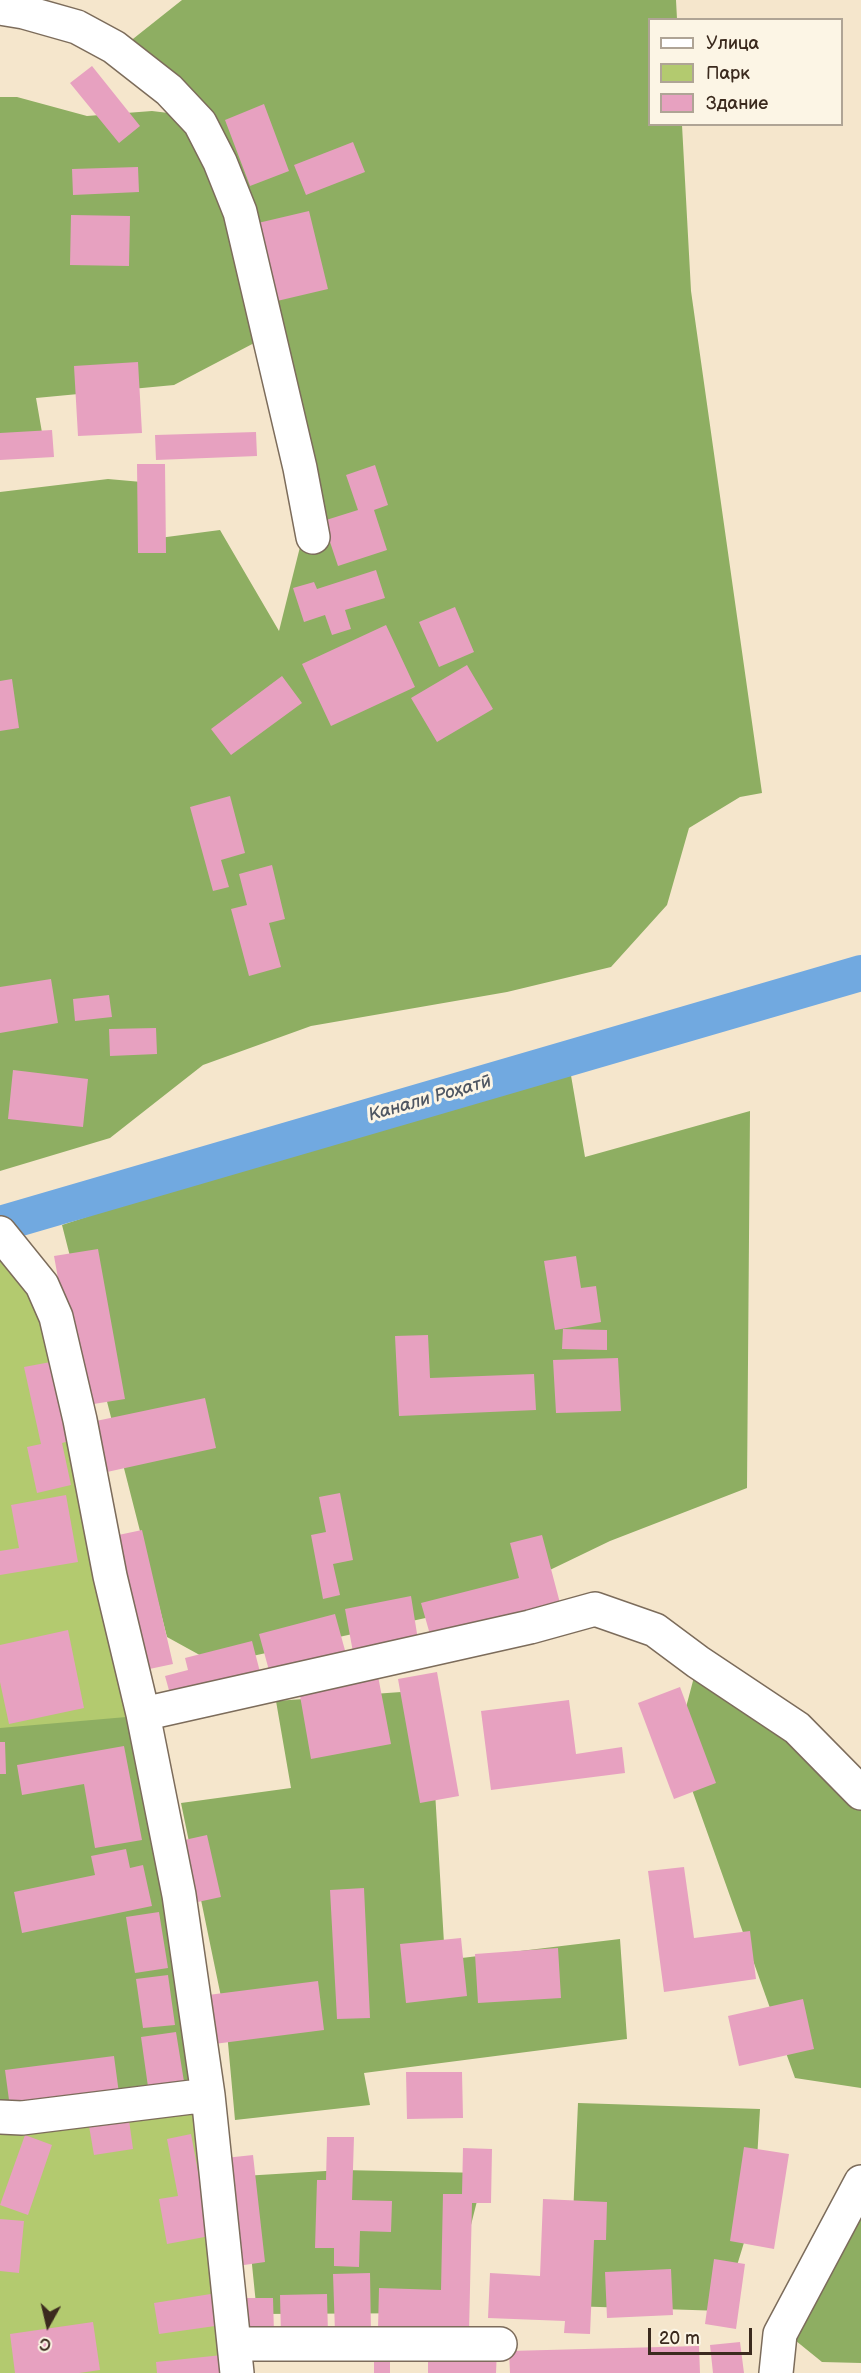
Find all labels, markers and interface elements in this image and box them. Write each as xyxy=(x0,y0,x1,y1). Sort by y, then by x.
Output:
legend xyxy=(648,18,843,126)
text: Улица xyxy=(706,33,759,54)
text: Парк xyxy=(706,63,750,84)
text: Здание xyxy=(706,93,768,114)
water label: Канали Роҳатӣ xyxy=(366,1071,494,1127)
north arrow xyxy=(18,2295,78,2355)
scale bar xyxy=(651,2316,754,2354)
text: 20 m xyxy=(659,2328,700,2349)
text: С xyxy=(39,2333,52,2354)

